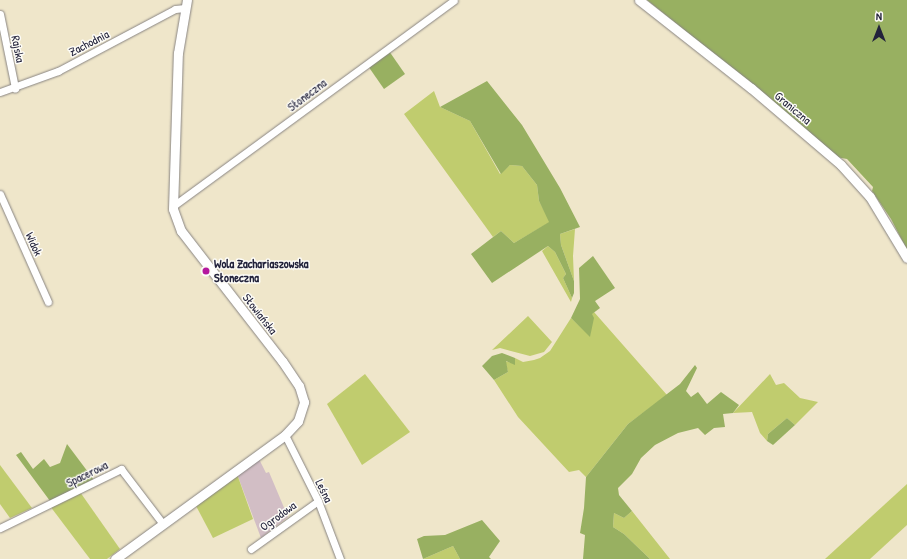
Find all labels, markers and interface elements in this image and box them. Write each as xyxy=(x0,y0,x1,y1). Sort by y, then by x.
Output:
north arrow xyxy=(859,8,899,48)
text: N xyxy=(876,9,882,23)
street label: Zachodnia xyxy=(67,27,111,59)
street label: Rajska xyxy=(8,34,28,64)
street label: Słoneczna xyxy=(285,76,329,114)
street label: Graniczna xyxy=(772,89,814,127)
street label: Widok xyxy=(22,230,46,258)
place label: Wola Zachariaszowska Słoneczna xyxy=(214,257,309,285)
marker: Wola Zachariaszowska Słoneczna xyxy=(201,266,211,276)
street label: Słowiańska xyxy=(240,291,280,337)
street label: Spacerowa xyxy=(64,458,110,490)
street label: Leśna xyxy=(312,477,336,505)
street label: Ogrodowa xyxy=(257,498,299,534)

